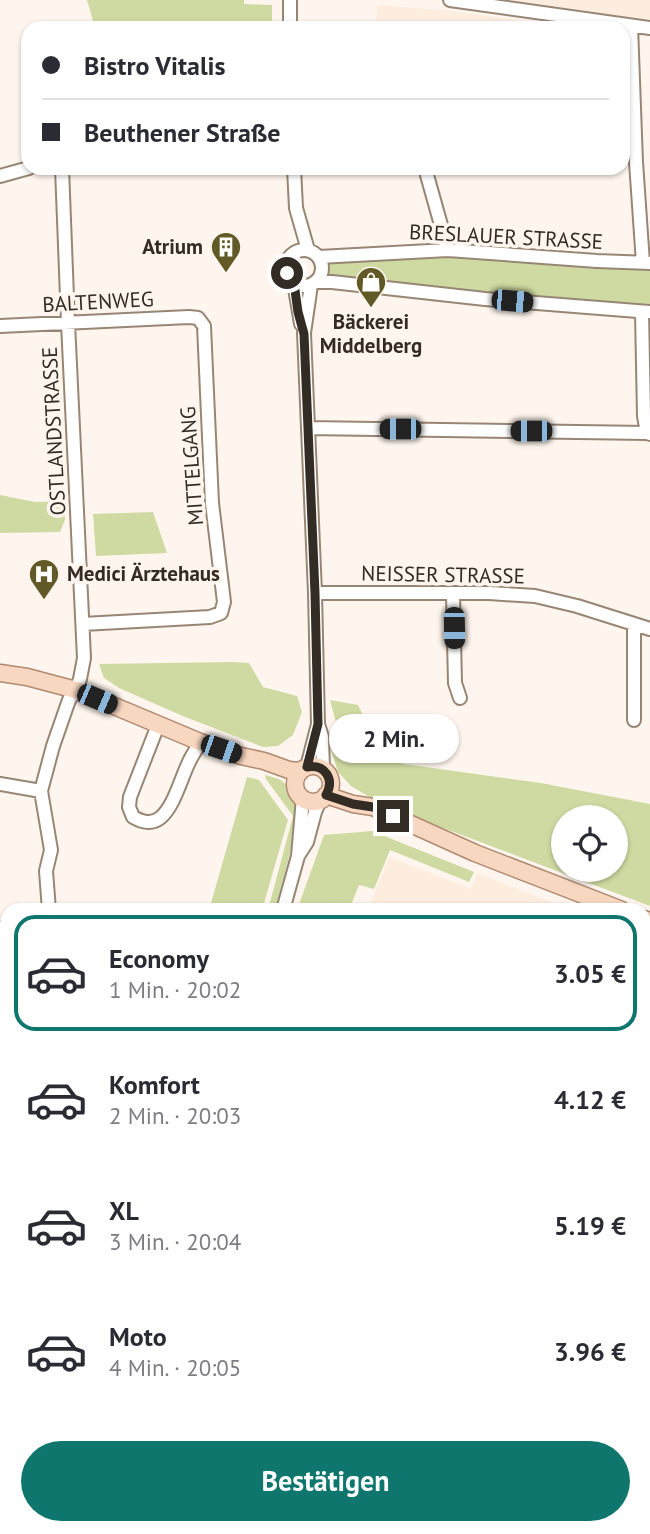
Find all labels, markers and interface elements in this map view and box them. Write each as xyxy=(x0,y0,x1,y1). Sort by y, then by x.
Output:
text: Bistro Vitalis xyxy=(84,49,226,82)
text: Beuthener Straße xyxy=(84,116,281,149)
street label: BRESLAUER STRASSE xyxy=(408,218,604,255)
building icon: Atrium xyxy=(209,230,243,274)
place label: Atrium xyxy=(142,233,203,260)
route start xyxy=(271,257,303,289)
shop icon: Bäckerei Middelberg xyxy=(354,265,388,309)
street label: BALTENWEG xyxy=(42,285,154,318)
car xyxy=(491,289,534,313)
place label: Bäckerei Middelberg xyxy=(320,308,422,359)
street label: OSTLANDSTRASSE xyxy=(36,346,71,516)
street label: MITTELGANG xyxy=(174,406,209,526)
car xyxy=(380,419,422,440)
car xyxy=(511,421,553,442)
hospital icon: Medici Ärztehaus xyxy=(27,557,61,601)
place label: Medici Ärztehaus xyxy=(67,560,220,587)
street label: NEISSER STRASSE xyxy=(361,560,525,589)
car xyxy=(444,607,465,649)
car xyxy=(74,681,121,717)
callout: 2 Min. xyxy=(328,714,458,764)
text: 2 Min. xyxy=(363,724,425,753)
car xyxy=(198,732,245,766)
route end xyxy=(377,800,409,832)
map controls xyxy=(551,805,628,882)
button: locate xyxy=(551,805,628,882)
icon: car xyxy=(25,942,88,1005)
text: Economy xyxy=(109,942,209,975)
text: 3.05 € xyxy=(554,957,626,990)
text: 1 Min. · 20:02 xyxy=(109,975,241,1004)
icon: car xyxy=(25,1068,88,1131)
text: Komfort xyxy=(109,1068,200,1101)
text: 4.12 € xyxy=(554,1083,626,1116)
text: 2 Min. · 20:03 xyxy=(109,1101,241,1130)
icon: car xyxy=(25,1194,88,1257)
text: XL xyxy=(109,1194,139,1227)
text: 5.19 € xyxy=(554,1209,626,1242)
text: 3 Min. · 20:04 xyxy=(109,1227,241,1256)
icon: car xyxy=(25,1320,88,1383)
text: Moto xyxy=(109,1320,167,1353)
text: 3.96 € xyxy=(554,1335,626,1368)
text: 4 Min. · 20:05 xyxy=(109,1353,241,1382)
button: Bestätigen xyxy=(21,1441,630,1521)

